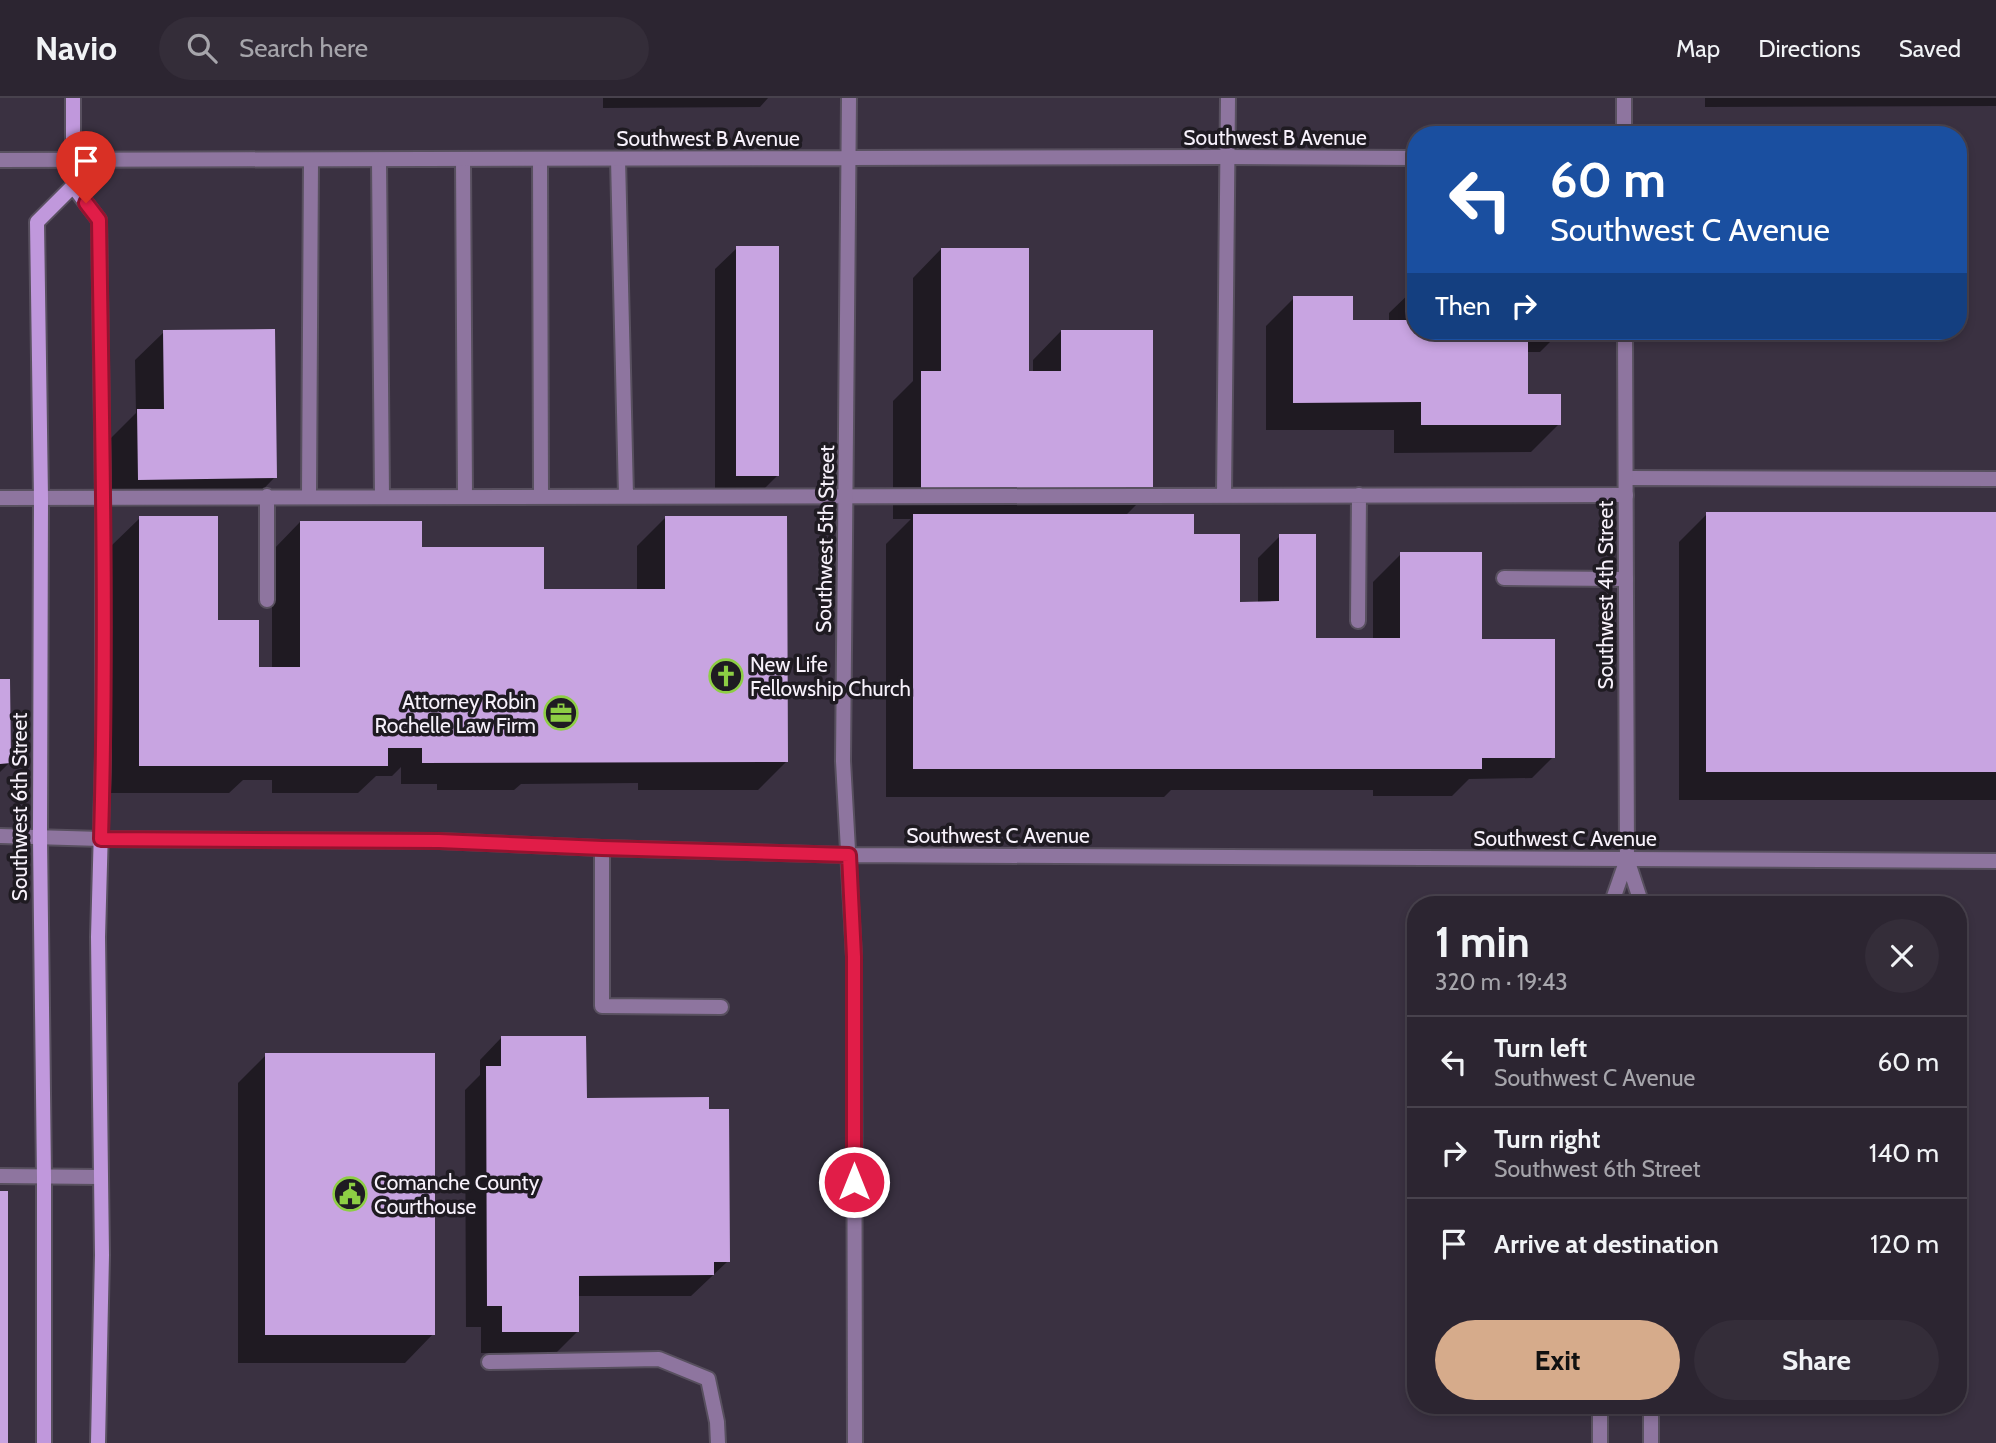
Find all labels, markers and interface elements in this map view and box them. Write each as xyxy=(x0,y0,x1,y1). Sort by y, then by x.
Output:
search box xyxy=(159,17,649,80)
text: Navio xyxy=(35,28,117,68)
icon: search xyxy=(183,29,221,67)
text: Search here xyxy=(239,32,368,64)
text: Map xyxy=(1676,34,1720,63)
text: Directions xyxy=(1758,34,1861,63)
text: Saved xyxy=(1899,34,1961,63)
street label: Southwest B Avenue xyxy=(1183,125,1367,150)
street label: Southwest B Avenue xyxy=(616,126,800,151)
pin xyxy=(56,131,116,203)
icon: arrive xyxy=(67,142,105,180)
text: 60 m xyxy=(1550,150,1666,209)
icon: left xyxy=(1435,154,1526,245)
text: Southwest C Avenue xyxy=(1550,210,1830,249)
icon: right xyxy=(1505,287,1543,325)
text: Then xyxy=(1435,290,1491,322)
street label: Southwest 5th Street xyxy=(811,445,839,633)
street label: Southwest 4th Street xyxy=(1593,501,1618,689)
place label: New Life Fellowship Church xyxy=(750,652,911,701)
church icon: New Life Fellowship Church xyxy=(707,657,745,695)
place label: Attorney Robin Rochelle Law Firm xyxy=(375,689,536,738)
office icon: Attorney Robin Rochelle Law Firm xyxy=(542,694,580,732)
street label: Southwest 6th Street xyxy=(7,713,32,901)
street label: Southwest C Avenue xyxy=(906,823,1090,848)
street label: Southwest C Avenue xyxy=(1473,826,1657,851)
text: 1 min xyxy=(1435,916,1530,968)
button: close xyxy=(1865,919,1939,993)
text: 320 m · 19:43 xyxy=(1435,968,1568,996)
text: Turn left xyxy=(1494,1032,1587,1064)
icon: left xyxy=(1435,1043,1473,1081)
text: 60 m xyxy=(1877,1046,1939,1078)
text: Southwest C Avenue xyxy=(1494,1064,1695,1092)
text: Turn right xyxy=(1494,1123,1600,1155)
icon: right xyxy=(1435,1134,1473,1172)
text: 140 m xyxy=(1869,1137,1939,1169)
position arrow xyxy=(817,1145,891,1219)
text: Southwest 6th Street xyxy=(1494,1155,1701,1183)
place label: Comanche County Courthouse xyxy=(374,1170,540,1219)
public building icon: Comanche County Courthouse xyxy=(331,1175,369,1213)
icon: arrive xyxy=(1435,1225,1473,1263)
text: Arrive at destination xyxy=(1494,1228,1719,1260)
text: 120 m xyxy=(1870,1228,1939,1260)
button: Exit xyxy=(1435,1320,1680,1400)
button: Share xyxy=(1694,1320,1939,1400)

